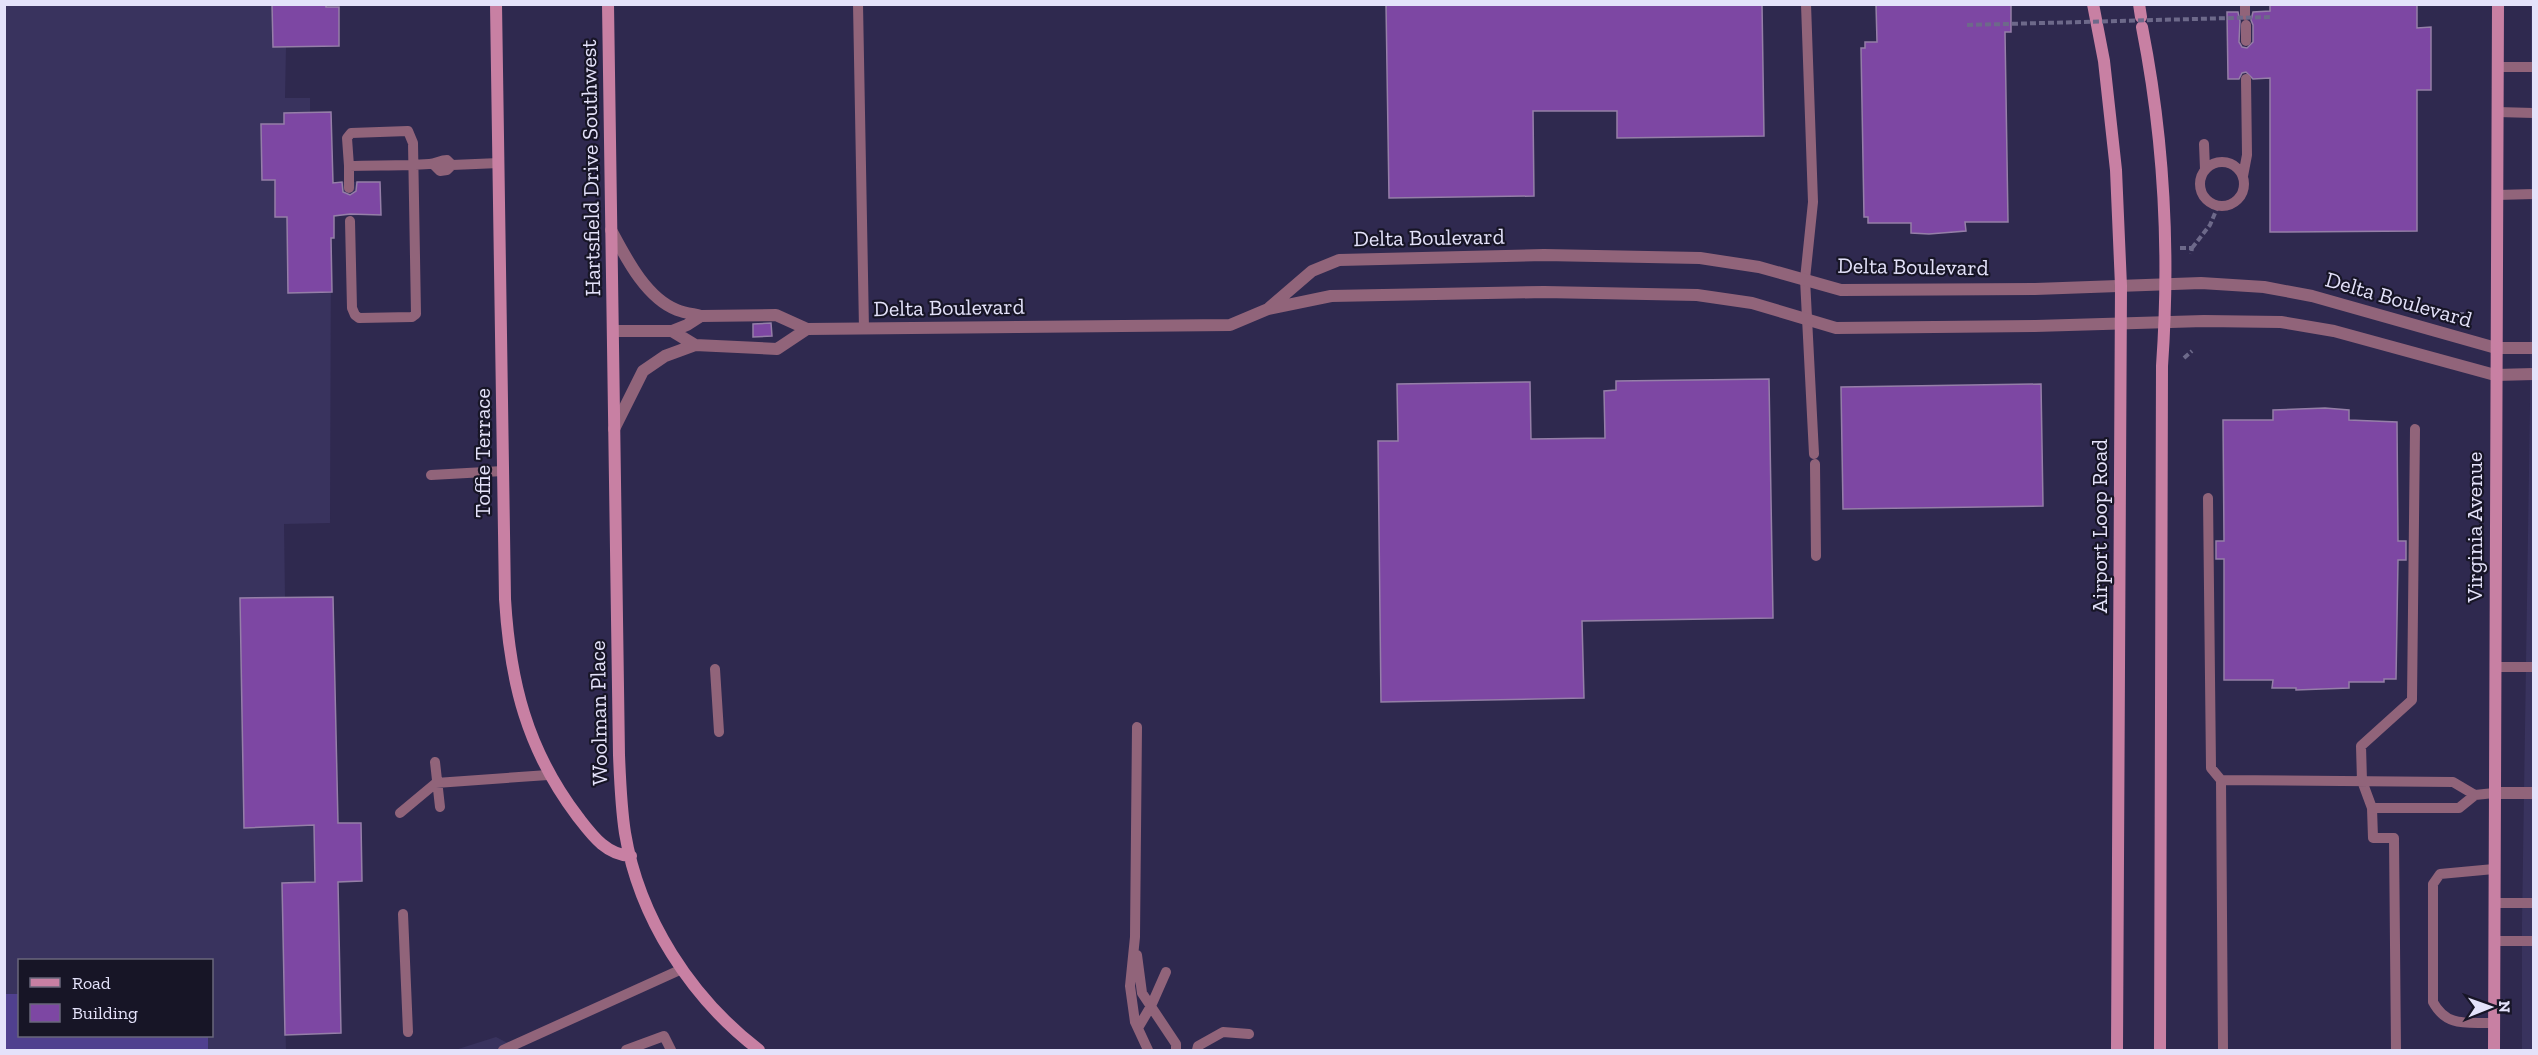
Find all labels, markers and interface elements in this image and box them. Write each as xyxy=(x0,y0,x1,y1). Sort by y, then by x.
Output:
street label: Hartsfield Drive Southwest xyxy=(575,39,606,297)
street label: Delta Boulevard xyxy=(1353,223,1505,252)
street label: Delta Boulevard xyxy=(1837,252,1989,281)
street label: Delta Boulevard xyxy=(2322,266,2475,333)
street label: Delta Boulevard xyxy=(873,293,1025,322)
street label: Toffie Terrace xyxy=(469,388,496,518)
street label: Airport Loop Road xyxy=(2086,439,2113,613)
street label: Virginia Avenue xyxy=(2461,452,2488,603)
street label: Woolman Place xyxy=(584,640,613,786)
legend xyxy=(18,959,213,1037)
text: Road xyxy=(72,972,111,994)
north arrow xyxy=(2460,977,2520,1037)
text: N xyxy=(2495,1000,2514,1013)
text: Building xyxy=(72,1002,138,1024)

